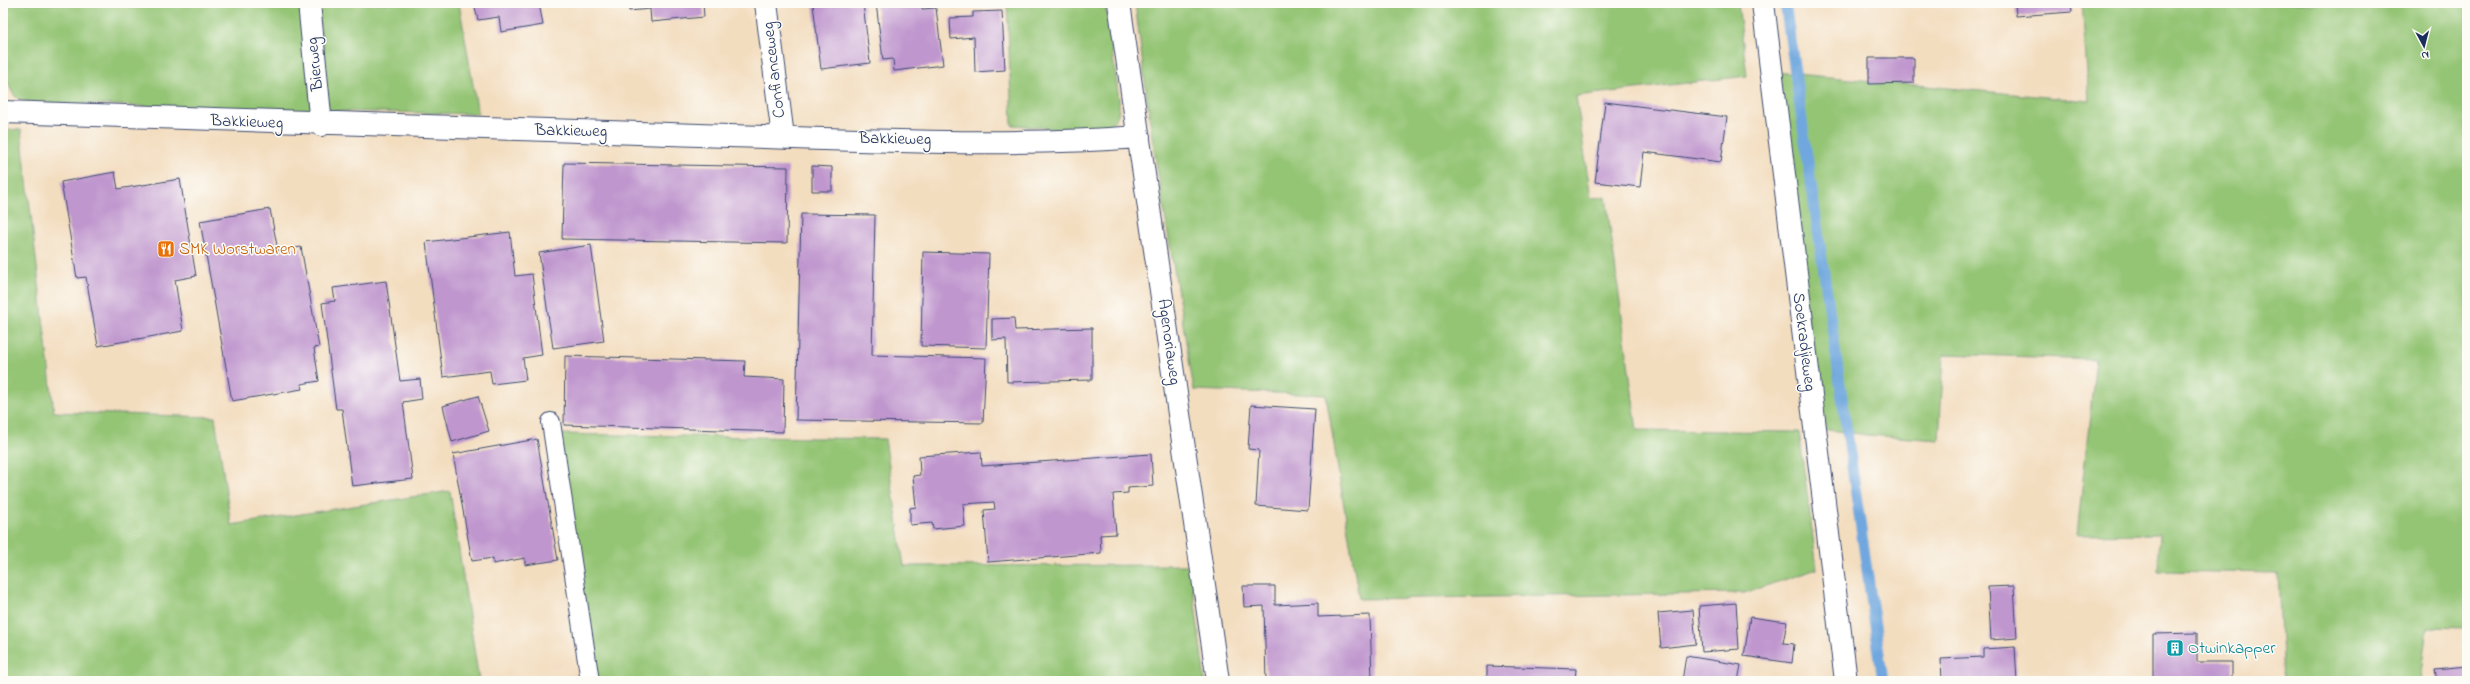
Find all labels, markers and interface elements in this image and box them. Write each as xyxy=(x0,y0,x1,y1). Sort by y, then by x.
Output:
street label: Confianceweg xyxy=(756,20,794,119)
north arrow xyxy=(2404,26,2444,66)
street label: Bierweg xyxy=(300,36,332,93)
text: N xyxy=(2420,47,2430,63)
street label: Bakkieweg xyxy=(209,108,284,138)
street label: Bakkieweg xyxy=(533,118,608,146)
street label: Bakkieweg xyxy=(857,126,932,154)
place label: SMK Worstwaren xyxy=(179,237,296,262)
restaurant icon: SMK Worstwaren xyxy=(156,239,176,259)
street label: Soekradjieweg xyxy=(1784,291,1822,393)
street label: Agenoriaweg xyxy=(1149,297,1187,387)
place label: Otwinkapper xyxy=(2188,636,2276,661)
building icon: Otwinkapper xyxy=(2165,638,2185,658)

